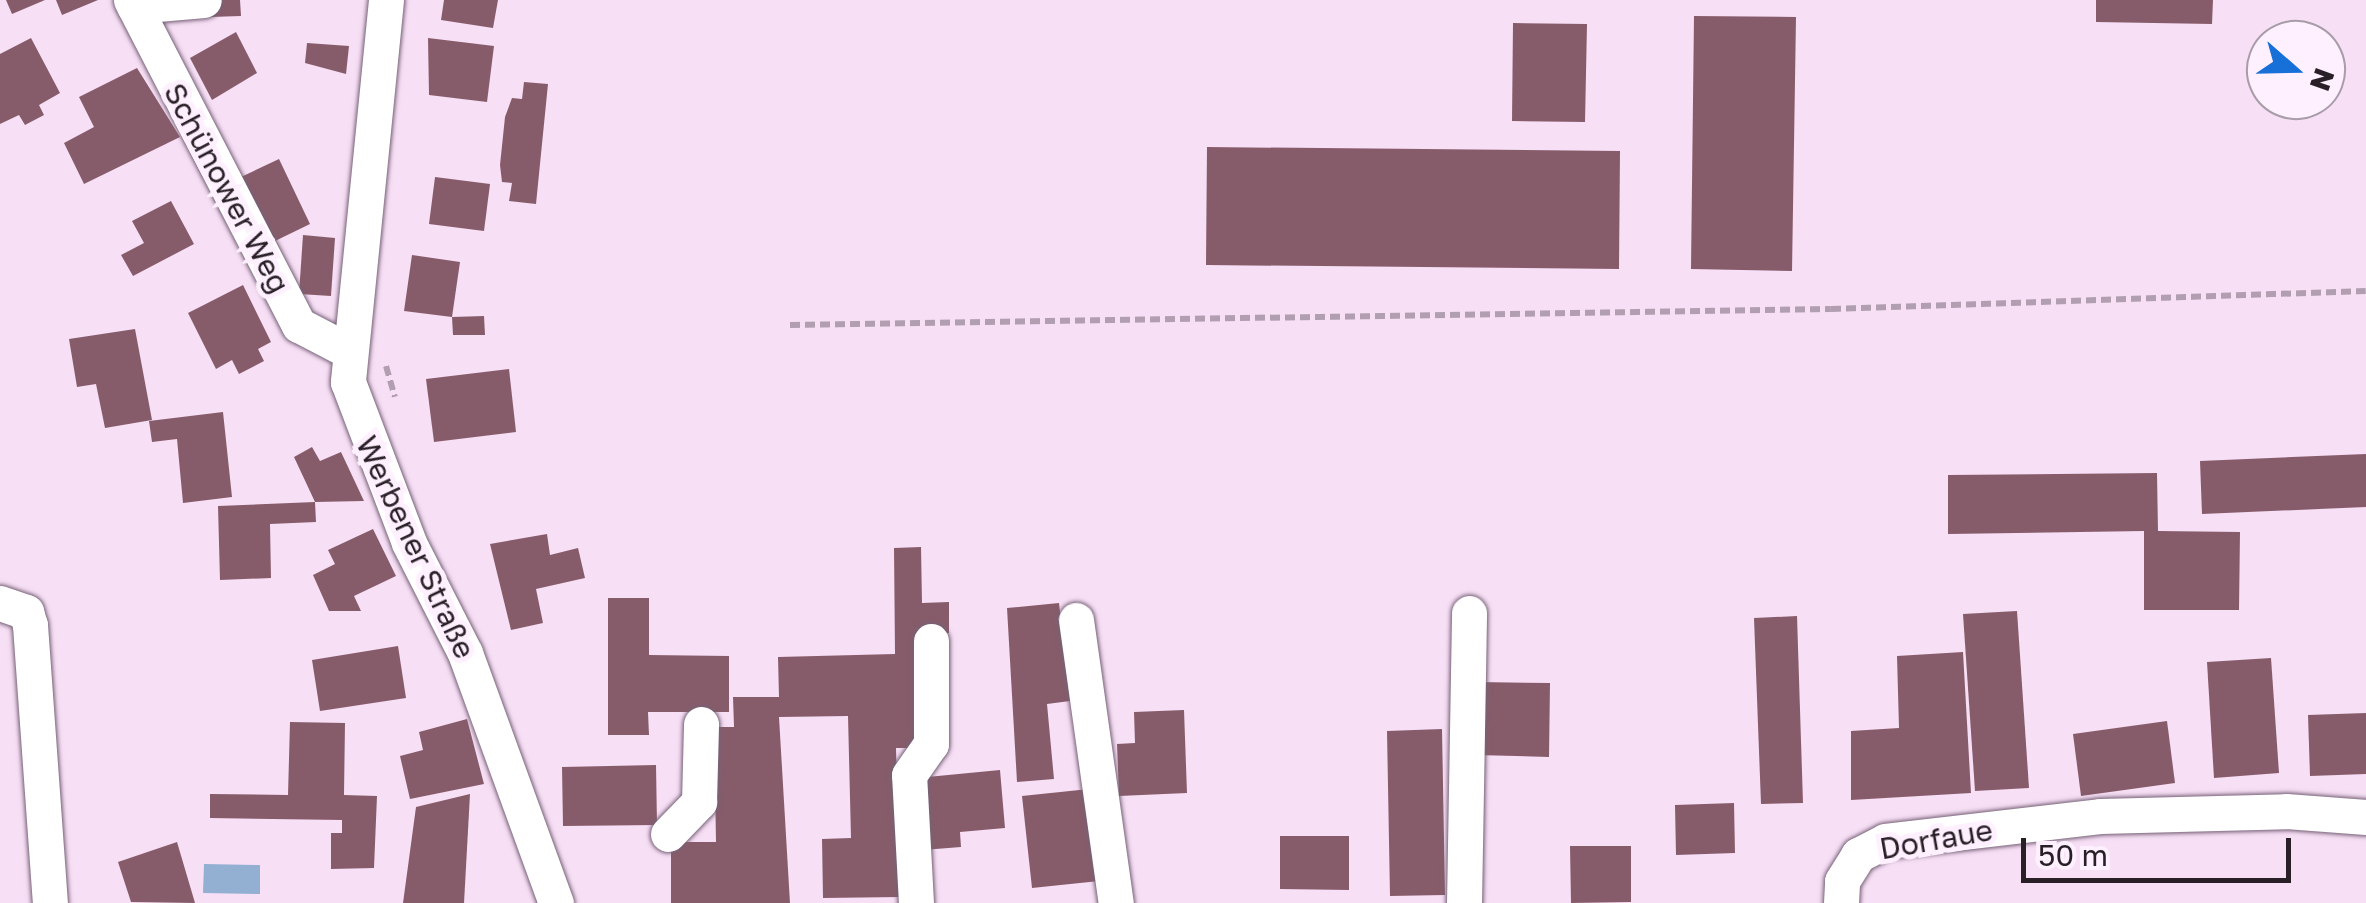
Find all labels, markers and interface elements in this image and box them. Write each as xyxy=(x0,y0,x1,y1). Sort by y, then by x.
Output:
north arrow xyxy=(2246,20,2346,120)
text: N xyxy=(2304,64,2342,95)
street label: Schünower Weg xyxy=(157,77,297,299)
street label: Werbener Straße xyxy=(349,430,483,664)
street label: Dorfaue xyxy=(1877,811,1995,867)
scale bar xyxy=(2026,818,2296,880)
text: 50 m xyxy=(2038,837,2108,873)

